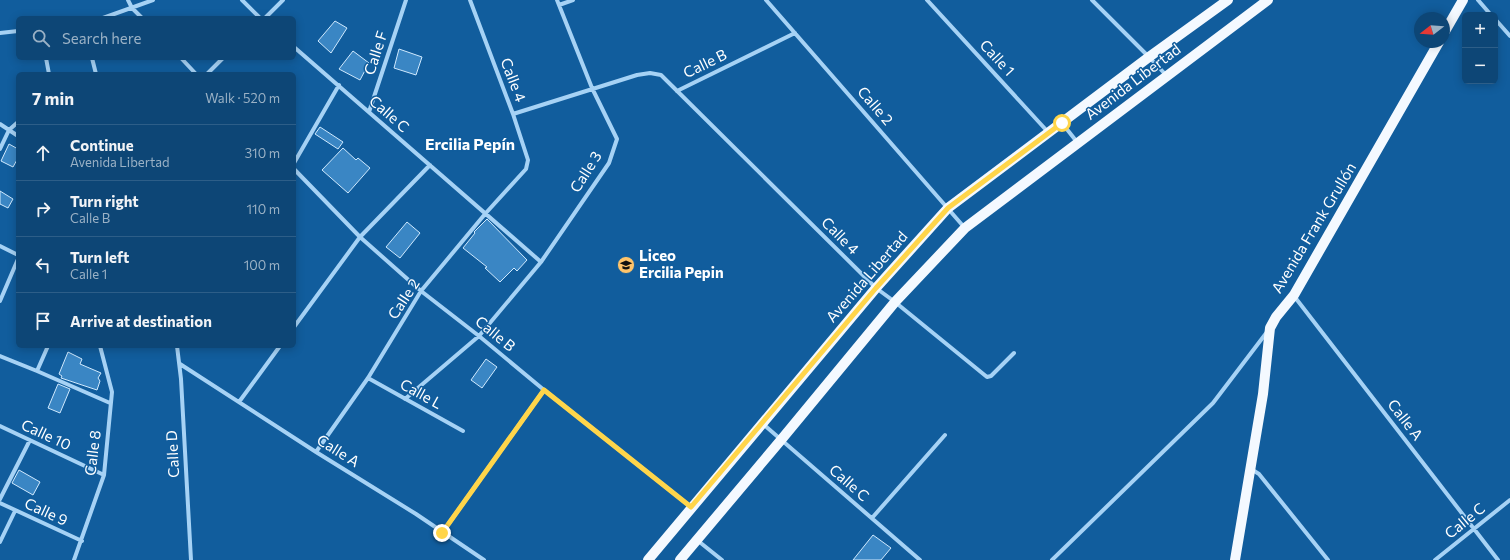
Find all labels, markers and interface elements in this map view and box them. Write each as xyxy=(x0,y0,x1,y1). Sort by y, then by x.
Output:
north arrow xyxy=(1414,12,1450,48)
map controls xyxy=(1462,12,1498,84)
button: + xyxy=(1462,12,1498,48)
search box xyxy=(16,16,296,60)
icon: search xyxy=(30,27,52,49)
street label: Calle F xyxy=(360,28,391,77)
text: Search here xyxy=(62,29,141,47)
street label: Calle 1 xyxy=(977,35,1019,79)
street label: Avenida Libertad xyxy=(1081,39,1184,123)
street label: Calle B xyxy=(680,45,730,81)
button: − xyxy=(1462,48,1498,84)
street label: Calle 4 xyxy=(497,55,530,104)
street label: Calle 2 xyxy=(854,83,897,128)
text: 7 min xyxy=(32,88,74,109)
text: Walk · 520 m xyxy=(205,90,280,106)
street label: Calle C xyxy=(366,91,413,135)
route start xyxy=(1053,114,1071,132)
district label: Ercilia Pepín xyxy=(425,134,515,153)
text: Continue xyxy=(70,136,134,154)
icon: ahead xyxy=(32,142,54,164)
text: 310 m xyxy=(245,145,280,161)
street label: Calle 3 xyxy=(566,148,605,195)
text: Avenida Libertad xyxy=(70,154,170,170)
street label: Avenida Frank Grullón xyxy=(1267,159,1359,296)
text: Turn right xyxy=(70,192,139,210)
icon: right xyxy=(32,198,54,220)
text: 110 m xyxy=(247,201,280,217)
text: Calle B xyxy=(70,210,110,226)
street label: Calle 4 xyxy=(818,213,863,258)
street label: Avenida Libertad xyxy=(822,227,911,326)
place label: Liceo Ercilia Pepin xyxy=(639,246,724,281)
text: Turn left xyxy=(70,248,129,266)
icon: left xyxy=(32,254,54,276)
school or university icon: Liceo Ercilia Pepin xyxy=(616,255,636,275)
text: 100 m xyxy=(244,257,280,273)
text: Calle 1 xyxy=(70,266,107,282)
street label: Calle 2 xyxy=(383,275,423,322)
icon: arrive xyxy=(32,310,54,332)
text: Arrive at destination xyxy=(70,312,212,330)
street label: Calle B xyxy=(472,312,519,355)
street label: Calle L xyxy=(397,374,446,412)
street label: Calle A xyxy=(1384,395,1427,443)
street label: Calle 10 xyxy=(19,415,74,453)
street label: Calle 8 xyxy=(80,429,104,477)
street label: Calle D xyxy=(162,430,182,478)
street label: Calle A xyxy=(314,430,363,470)
street label: Calle C xyxy=(826,460,873,504)
street label: Calle 9 xyxy=(22,493,71,529)
street label: Calle C xyxy=(1441,498,1488,542)
route end xyxy=(433,524,451,542)

